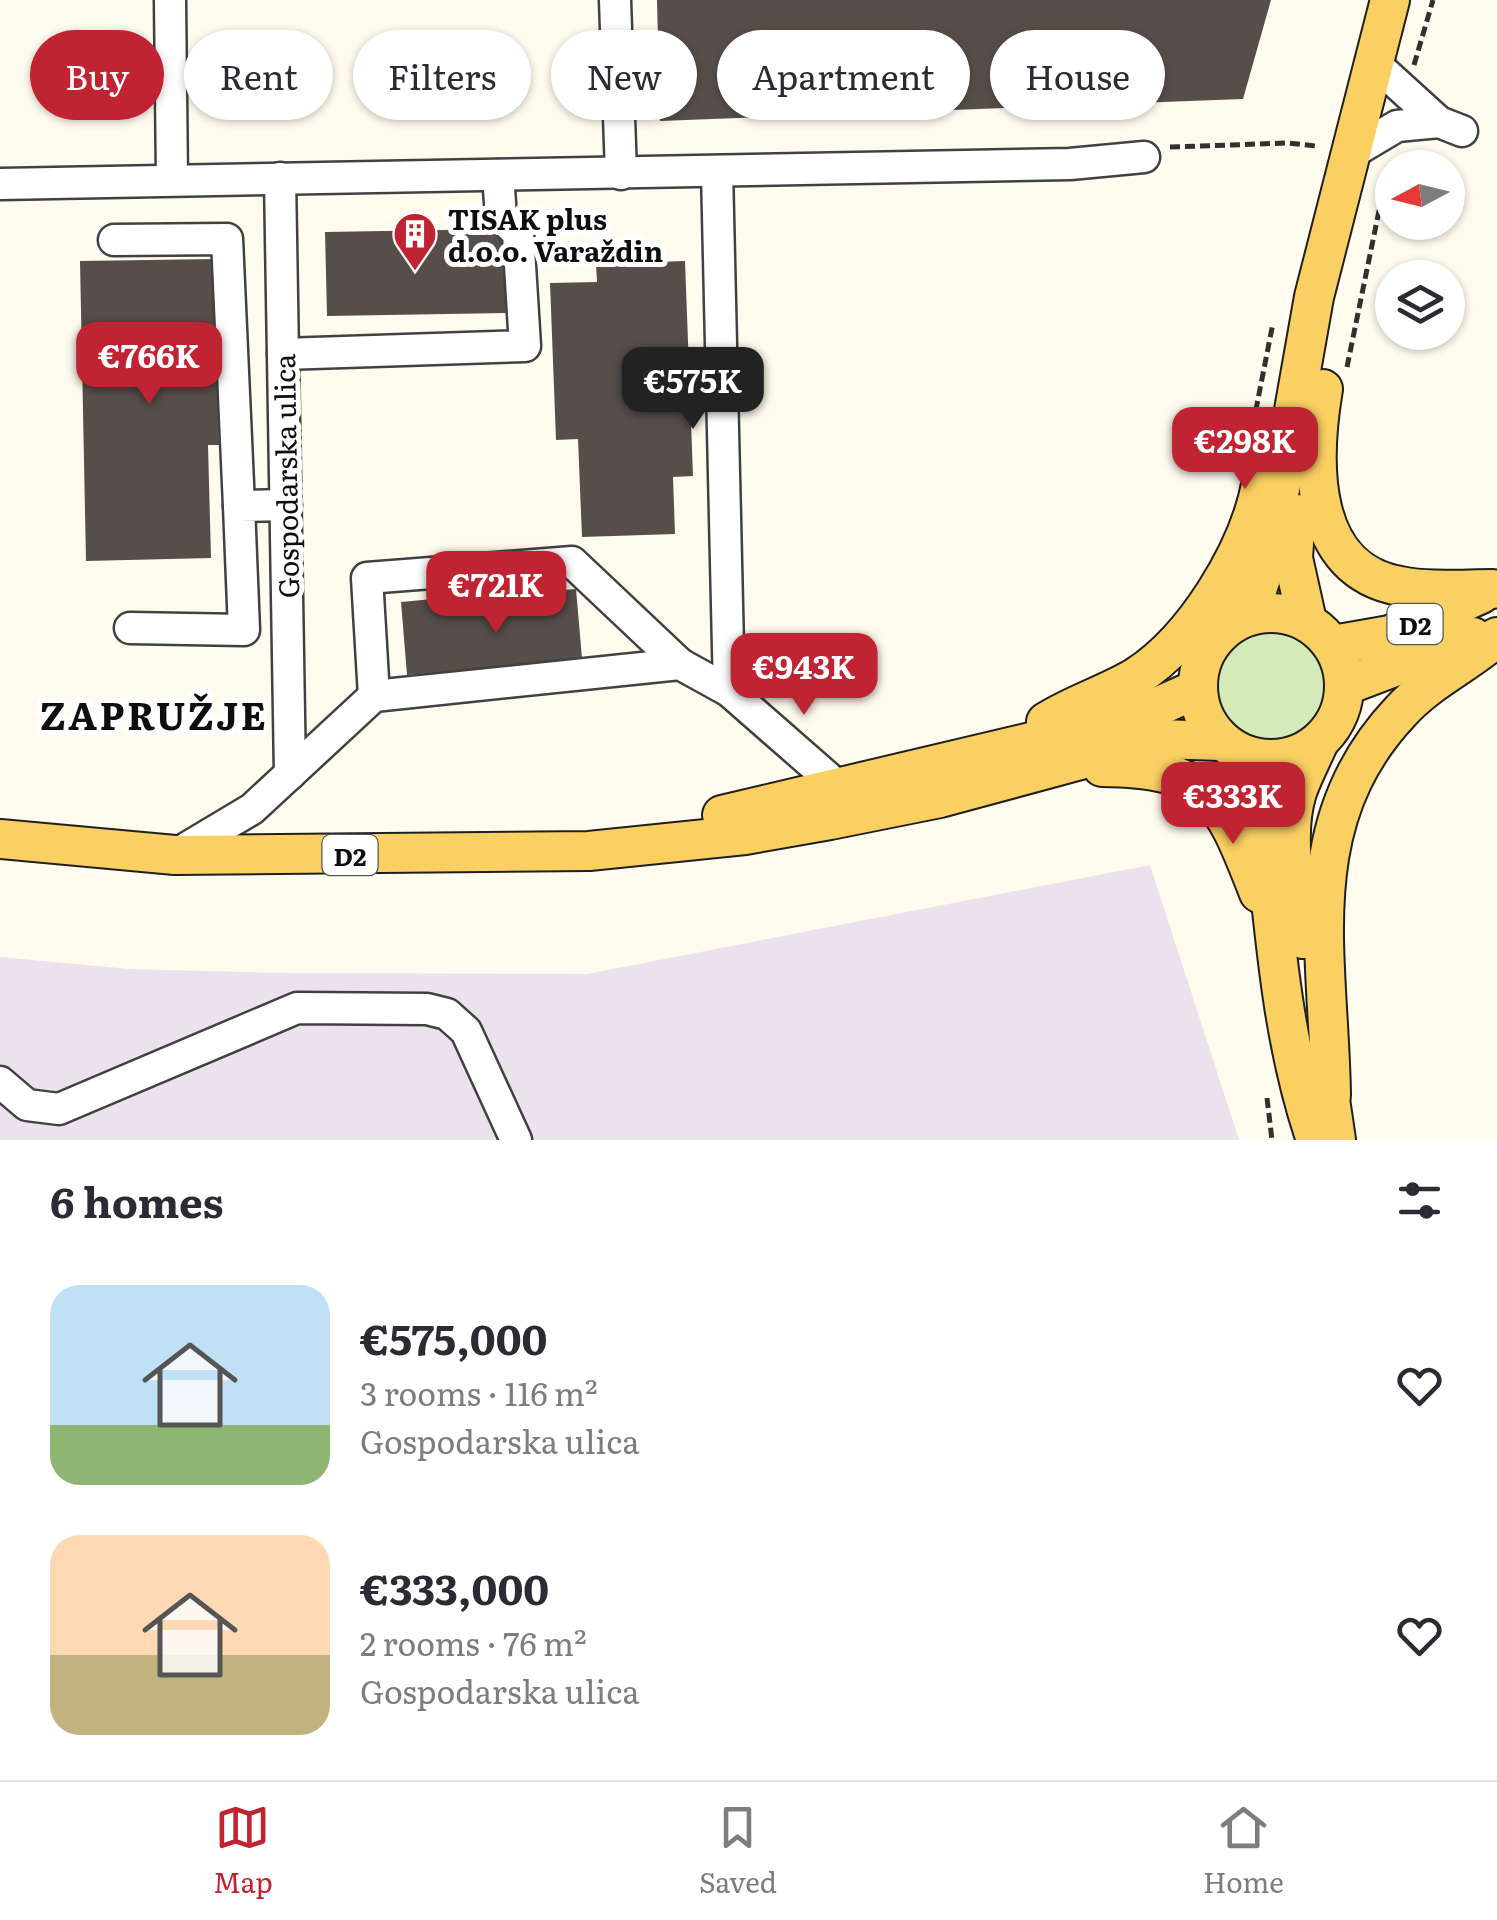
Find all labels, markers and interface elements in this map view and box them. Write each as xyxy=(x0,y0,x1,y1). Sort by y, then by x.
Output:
chip: Buy xyxy=(30,30,164,120)
chip: Rent xyxy=(184,30,333,120)
chip: Filters xyxy=(353,30,531,120)
chip: New xyxy=(551,30,697,120)
chip: Apartment xyxy=(717,30,970,120)
chip: House xyxy=(990,30,1165,120)
north arrow xyxy=(1375,150,1465,240)
map controls xyxy=(1375,150,1465,350)
place label: TISAK plus d.o.o. Varaždin xyxy=(448,197,663,271)
building icon: TISAK plus d.o.o. Varaždin xyxy=(392,211,438,272)
button: layers xyxy=(1375,260,1465,350)
pin: €766K xyxy=(79,322,219,407)
text: €766K xyxy=(98,330,200,378)
pin: €575K xyxy=(623,347,763,432)
street label: Gospodarska ulica xyxy=(262,353,308,599)
text: €575K xyxy=(644,355,742,403)
pin: €298K xyxy=(1175,407,1315,492)
text: €298K xyxy=(1194,415,1296,463)
pin: €721K xyxy=(426,551,566,636)
text: €721K xyxy=(448,559,544,607)
road number: D2 xyxy=(1388,604,1442,644)
pin: €943K xyxy=(734,633,874,718)
text: €943K xyxy=(753,641,855,689)
district label: ZAPRUŽJE xyxy=(40,685,268,742)
pin: €333K xyxy=(1163,762,1303,847)
text: €333K xyxy=(1183,770,1283,818)
road number: D2 xyxy=(322,835,378,875)
text: 6 homes xyxy=(50,1169,224,1231)
icon: filters xyxy=(1392,1173,1447,1228)
text: €575,000 xyxy=(360,1306,547,1368)
icon: home xyxy=(130,1325,250,1445)
icon: heart xyxy=(1392,1358,1447,1413)
text: 3 rooms · 116 m² xyxy=(360,1368,598,1416)
text: Gospodarska ulica xyxy=(360,1416,639,1464)
text: €333,000 xyxy=(360,1556,549,1618)
icon: home xyxy=(130,1575,250,1695)
icon: heart xyxy=(1392,1608,1447,1663)
text: 2 rooms · 76 m² xyxy=(360,1618,587,1666)
text: Gospodarska ulica xyxy=(360,1666,639,1714)
tab: Map xyxy=(213,1800,273,1902)
tab: Saved xyxy=(699,1800,777,1902)
tab: Home xyxy=(1203,1800,1284,1902)

